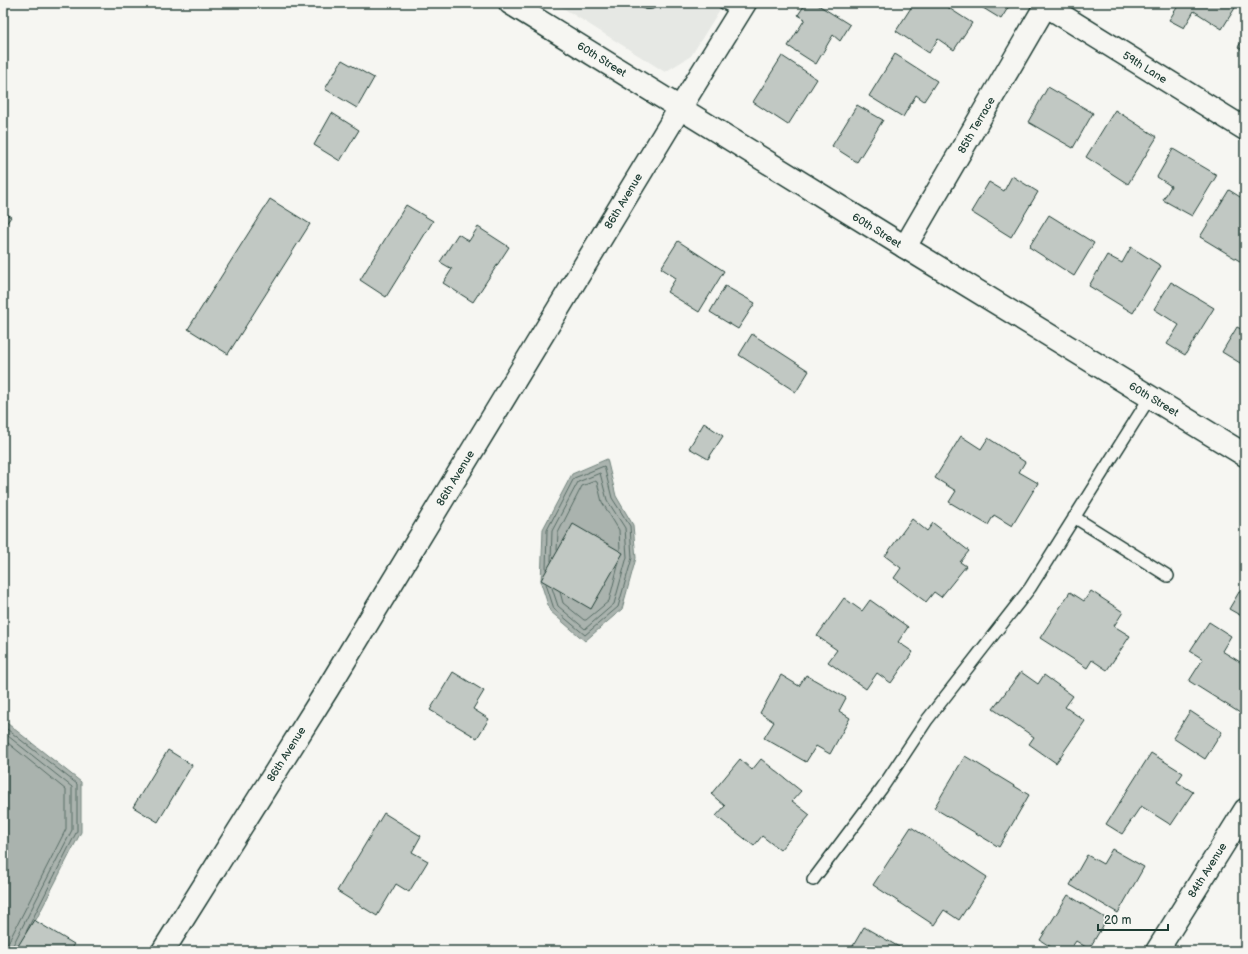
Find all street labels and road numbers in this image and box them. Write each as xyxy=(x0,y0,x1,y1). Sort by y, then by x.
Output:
street label: 60th Street xyxy=(575,39,629,80)
street label: 59th Lane xyxy=(1120,49,1170,86)
street label: 85th Terrace xyxy=(955,94,998,156)
street label: 86th Avenue xyxy=(602,171,645,231)
street label: 60th Street xyxy=(850,210,904,251)
street label: 60th Street xyxy=(1127,380,1181,420)
street label: 86th Avenue xyxy=(434,448,477,508)
street label: 86th Avenue xyxy=(264,724,309,784)
street label: 84th Avenue xyxy=(1185,840,1230,900)

